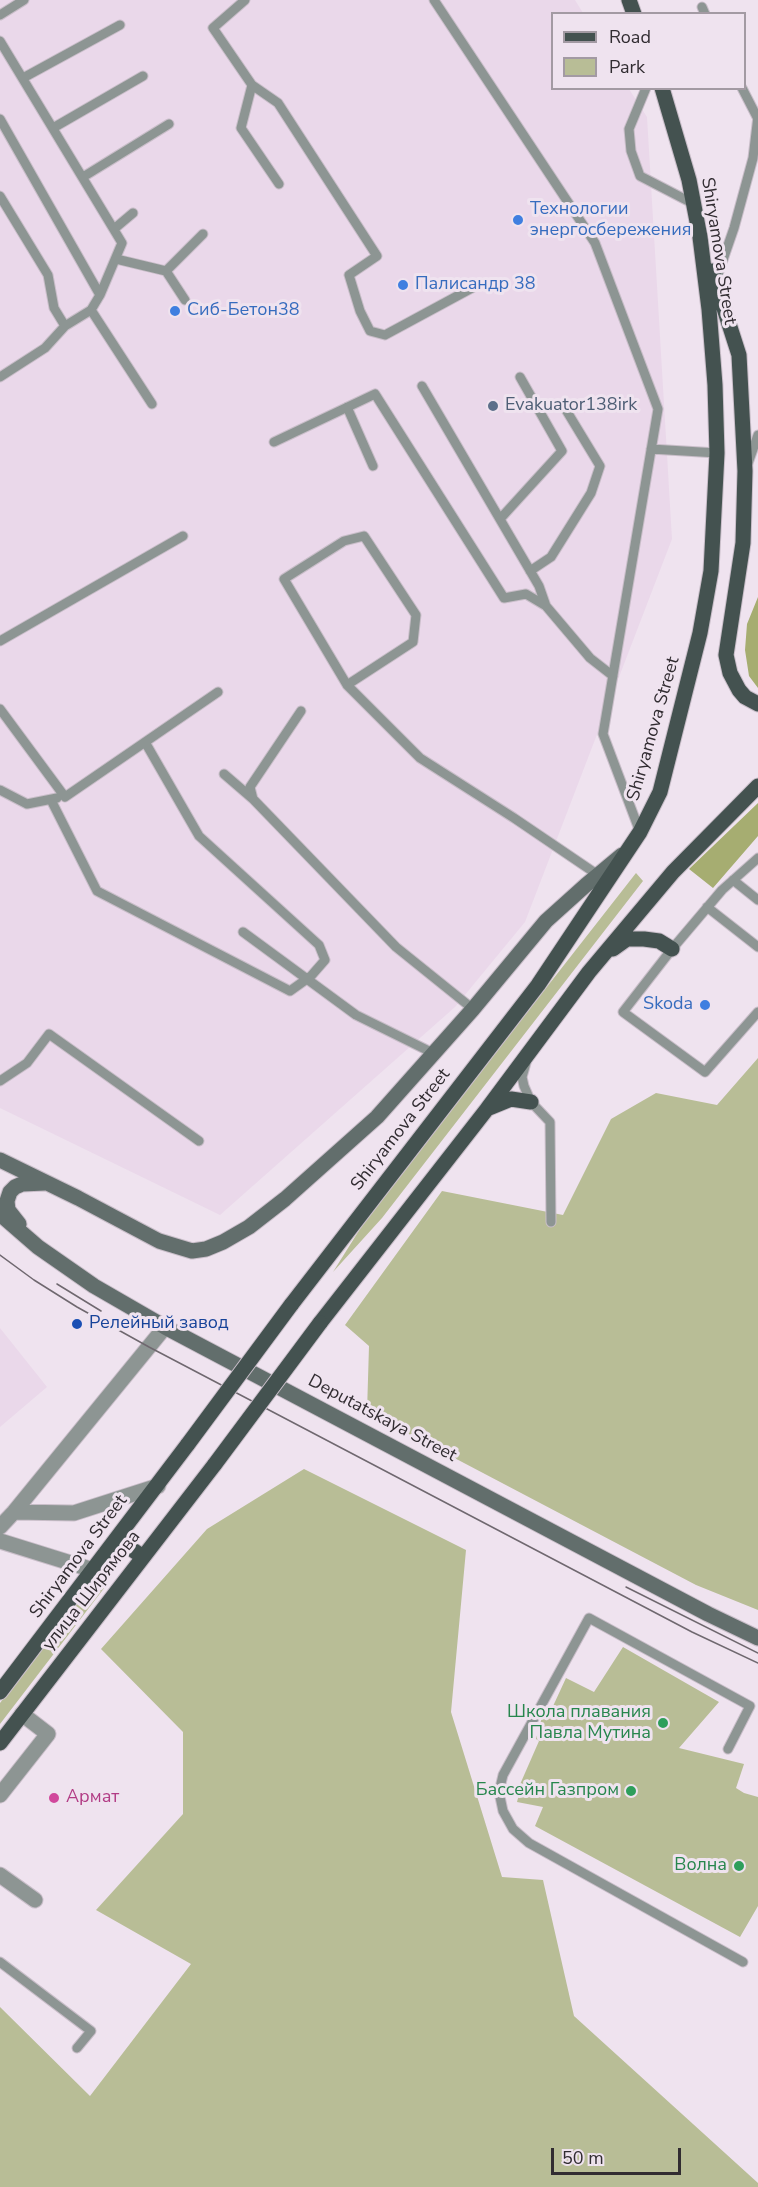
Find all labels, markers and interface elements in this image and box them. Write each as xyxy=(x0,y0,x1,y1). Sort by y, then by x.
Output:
legend xyxy=(551,12,746,90)
text: Road xyxy=(609,25,651,49)
text: Park xyxy=(609,55,645,79)
street label: Shiryamova Street xyxy=(696,176,740,326)
place label: Технологии энергосбережения xyxy=(530,199,691,242)
marker: Технологии энергосбережения xyxy=(511,213,525,227)
place label: Палисандр 38 xyxy=(415,274,535,296)
marker: Палисандр 38 xyxy=(396,278,410,292)
place label: Сиб-Бетон38 xyxy=(187,300,300,322)
marker: Сиб-Бетон38 xyxy=(168,304,182,318)
place label: Evakuator138irk xyxy=(505,395,637,417)
marker: Evakuator138irk xyxy=(486,399,500,413)
street label: Shiryamova Street xyxy=(623,655,685,803)
place label: Skoda xyxy=(643,994,693,1016)
marker: Skoda xyxy=(698,998,712,1012)
street label: Shiryamova Street xyxy=(347,1065,455,1195)
place label: Релейный завод xyxy=(89,1313,229,1335)
marker: Релейный завод xyxy=(70,1317,84,1331)
street label: Deputatskaya Street xyxy=(304,1371,460,1467)
street label: Shiryamova Street xyxy=(26,1491,132,1623)
street label: улица Ширямова xyxy=(38,1527,146,1655)
place label: Школа плавания Павла Мутина xyxy=(507,1702,651,1744)
marker: Школа плавания Павла Мутина xyxy=(656,1716,670,1730)
place label: Бассейн Газпром xyxy=(476,1780,619,1802)
marker: Бассейн Газпром xyxy=(624,1784,638,1798)
place label: Армат xyxy=(66,1787,119,1809)
marker: Армат xyxy=(47,1791,61,1805)
place label: Волна xyxy=(674,1855,727,1877)
marker: Волна xyxy=(732,1859,746,1873)
scale bar xyxy=(554,2136,684,2174)
text: 50 m xyxy=(562,2146,604,2170)

